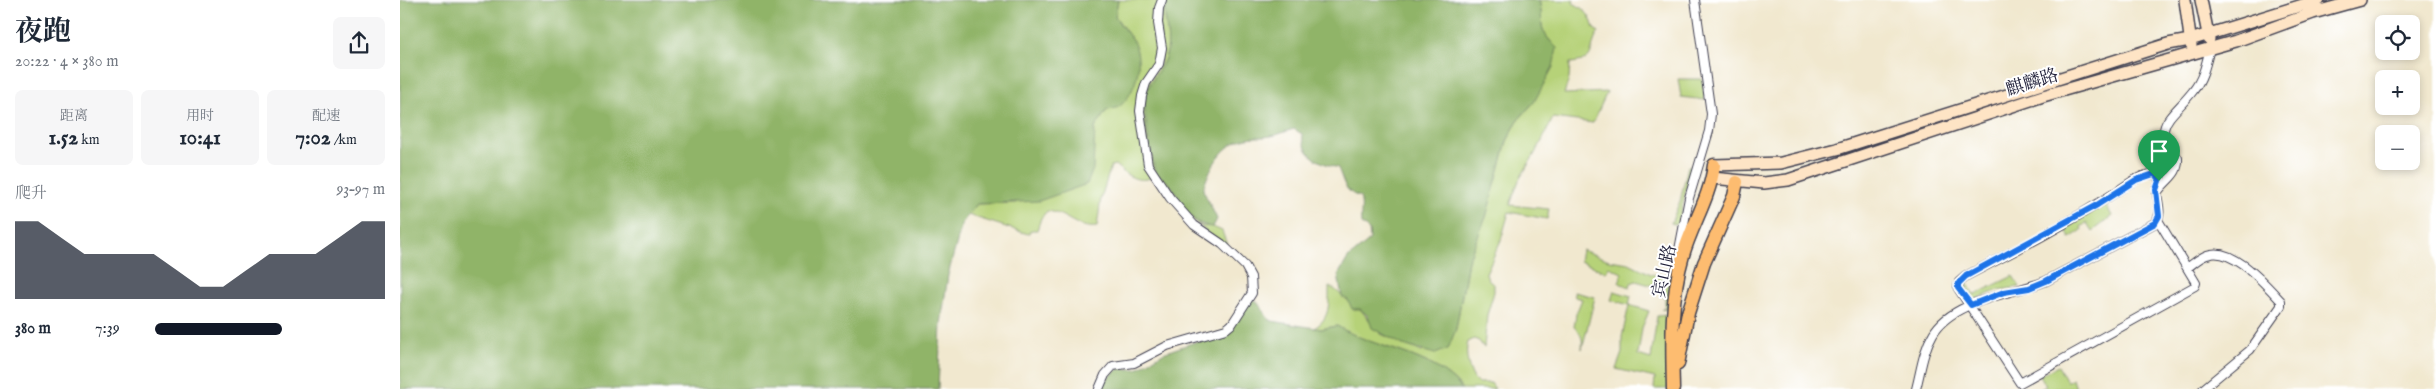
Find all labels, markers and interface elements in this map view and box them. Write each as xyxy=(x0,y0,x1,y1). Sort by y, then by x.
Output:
text: 夜跑 xyxy=(15,15,71,50)
map controls xyxy=(2375,15,2420,170)
button: locate xyxy=(2375,15,2420,60)
button: share xyxy=(333,17,385,69)
text: 20:22 · 4 × 380 m xyxy=(15,52,119,72)
street label: 麒麟路 xyxy=(2003,65,2062,102)
button: + xyxy=(2375,70,2420,115)
text: 距离 xyxy=(60,107,88,125)
text: 用时 xyxy=(186,107,214,125)
text: 配速 xyxy=(312,107,340,125)
text: 1.52 xyxy=(48,125,78,152)
text: 10:41 xyxy=(179,125,221,152)
text: 7:02 xyxy=(295,125,331,152)
button: − xyxy=(2375,125,2420,170)
pin xyxy=(2138,130,2180,181)
text: km xyxy=(78,131,100,149)
text: /km xyxy=(331,131,357,149)
icon: arrive xyxy=(2145,137,2173,165)
text: 93–97 m xyxy=(336,180,385,200)
text: 爬升 xyxy=(15,184,47,204)
street label: 宾山路 xyxy=(1648,242,1683,300)
text: 380 m xyxy=(15,319,51,339)
text: 7:39 xyxy=(95,319,120,339)

